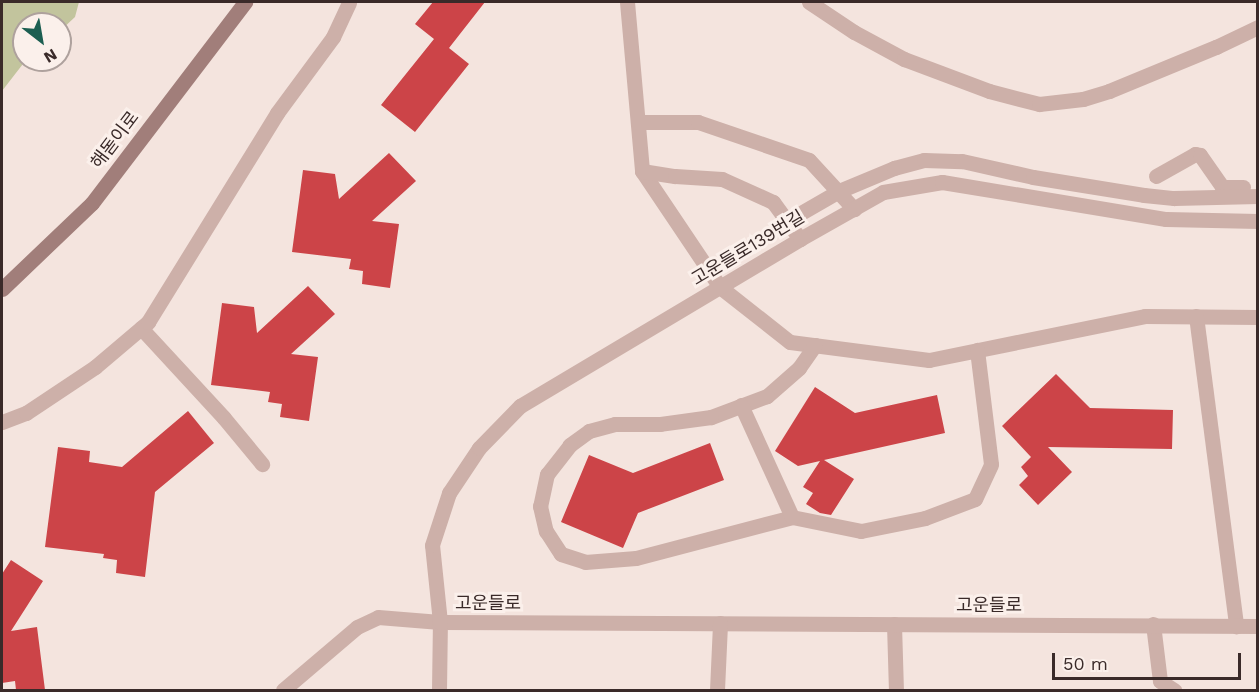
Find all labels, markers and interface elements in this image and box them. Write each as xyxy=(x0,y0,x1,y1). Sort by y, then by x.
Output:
north arrow xyxy=(12,12,72,72)
text: N xyxy=(41,45,60,67)
street label: 해돋이로 xyxy=(86,107,144,173)
street label: 고운들로139번길 xyxy=(688,206,808,290)
street label: 고운들로 xyxy=(455,592,521,614)
street label: 고운들로 xyxy=(956,594,1022,616)
scale bar xyxy=(1055,641,1244,679)
text: 50 m xyxy=(1063,653,1108,674)

